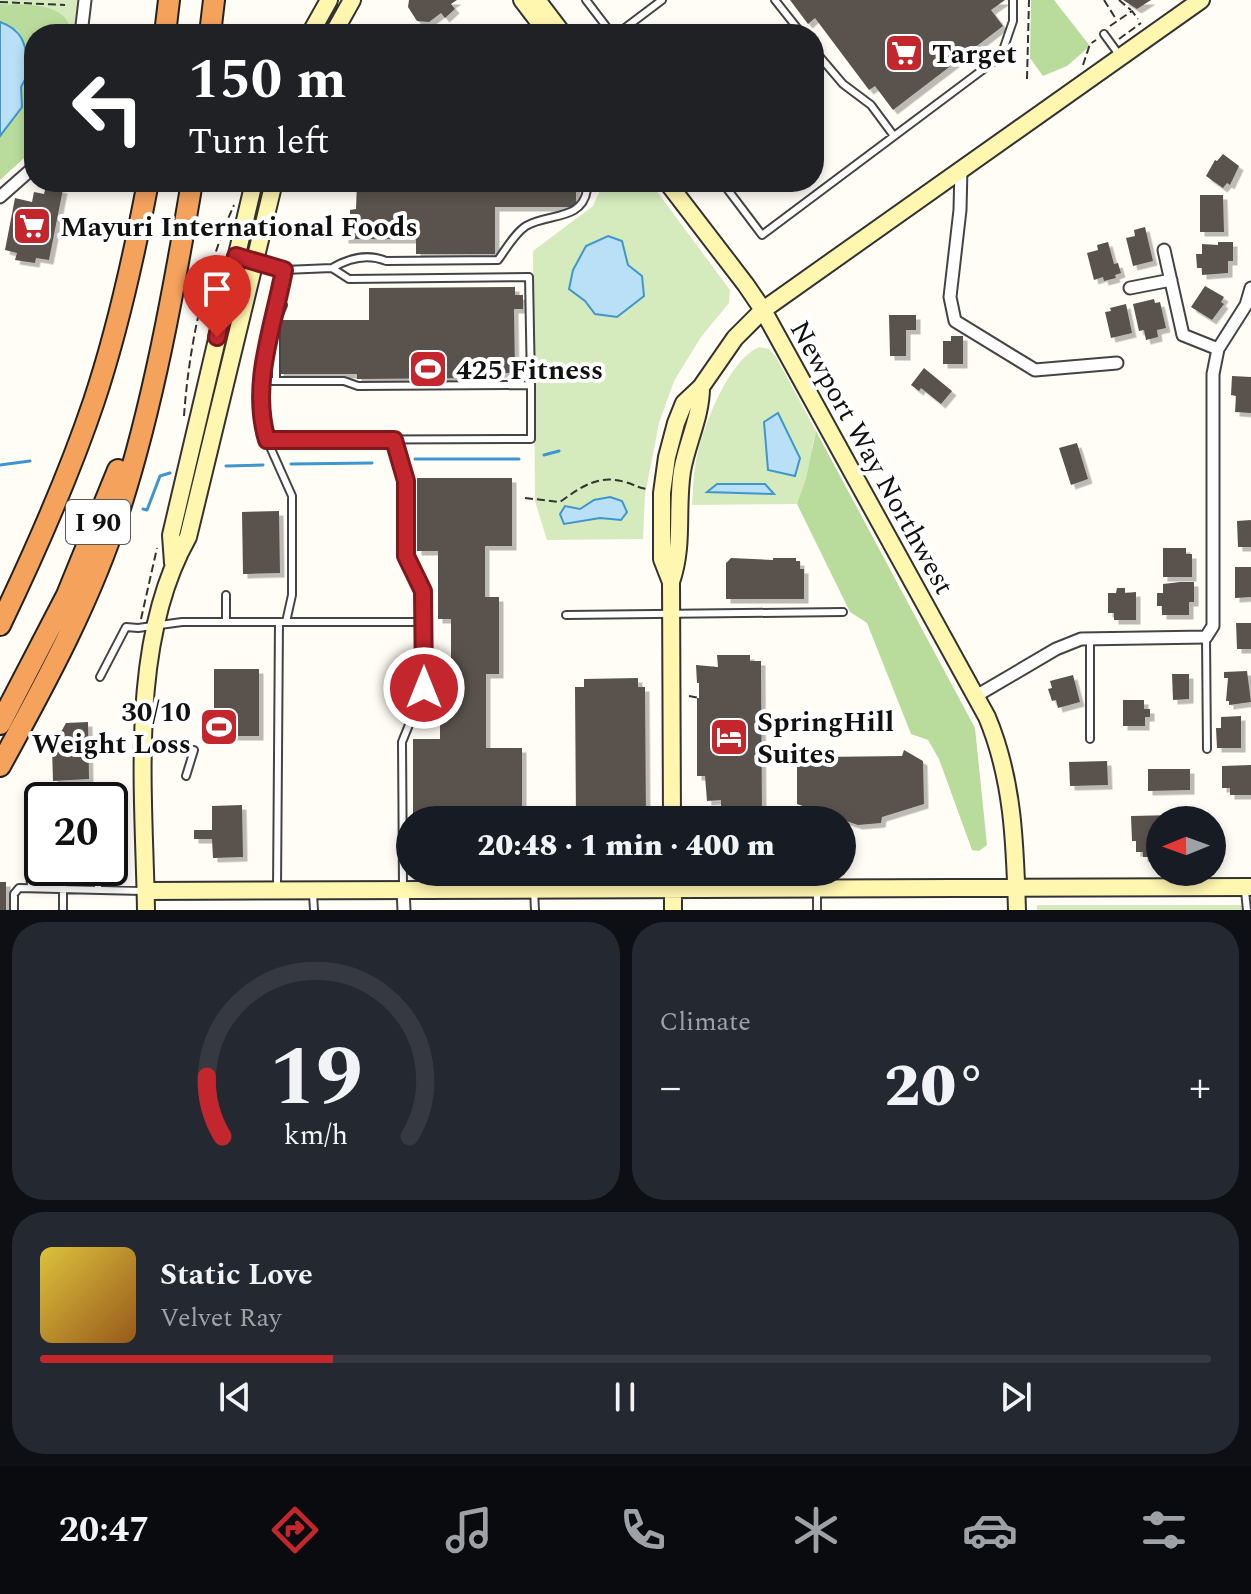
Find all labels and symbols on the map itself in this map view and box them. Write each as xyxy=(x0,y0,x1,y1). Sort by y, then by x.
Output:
supermarket icon: Target xyxy=(883,32,925,74)
place label: Target xyxy=(932,33,1017,76)
supermarket icon: Mayuri International Foods xyxy=(11,205,53,247)
place label: Mayuri International Foods xyxy=(60,206,418,249)
pin xyxy=(183,255,251,337)
street label: Newport Way Northwest xyxy=(778,313,965,603)
sports icon: 425 Fitness xyxy=(407,348,449,390)
place label: 425 Fitness xyxy=(456,349,603,392)
road number: I 90 xyxy=(66,500,130,544)
position arrow xyxy=(382,646,466,730)
place label: 30/10 Weight Loss xyxy=(32,691,191,766)
place label: SpringHill Suites xyxy=(757,701,894,776)
sports icon: 30/10 Weight Loss xyxy=(198,706,240,748)
hotel icon: SpringHill Suites xyxy=(708,716,750,758)
speed limit sign: 20 xyxy=(24,782,128,886)
north arrow xyxy=(1146,806,1226,886)

